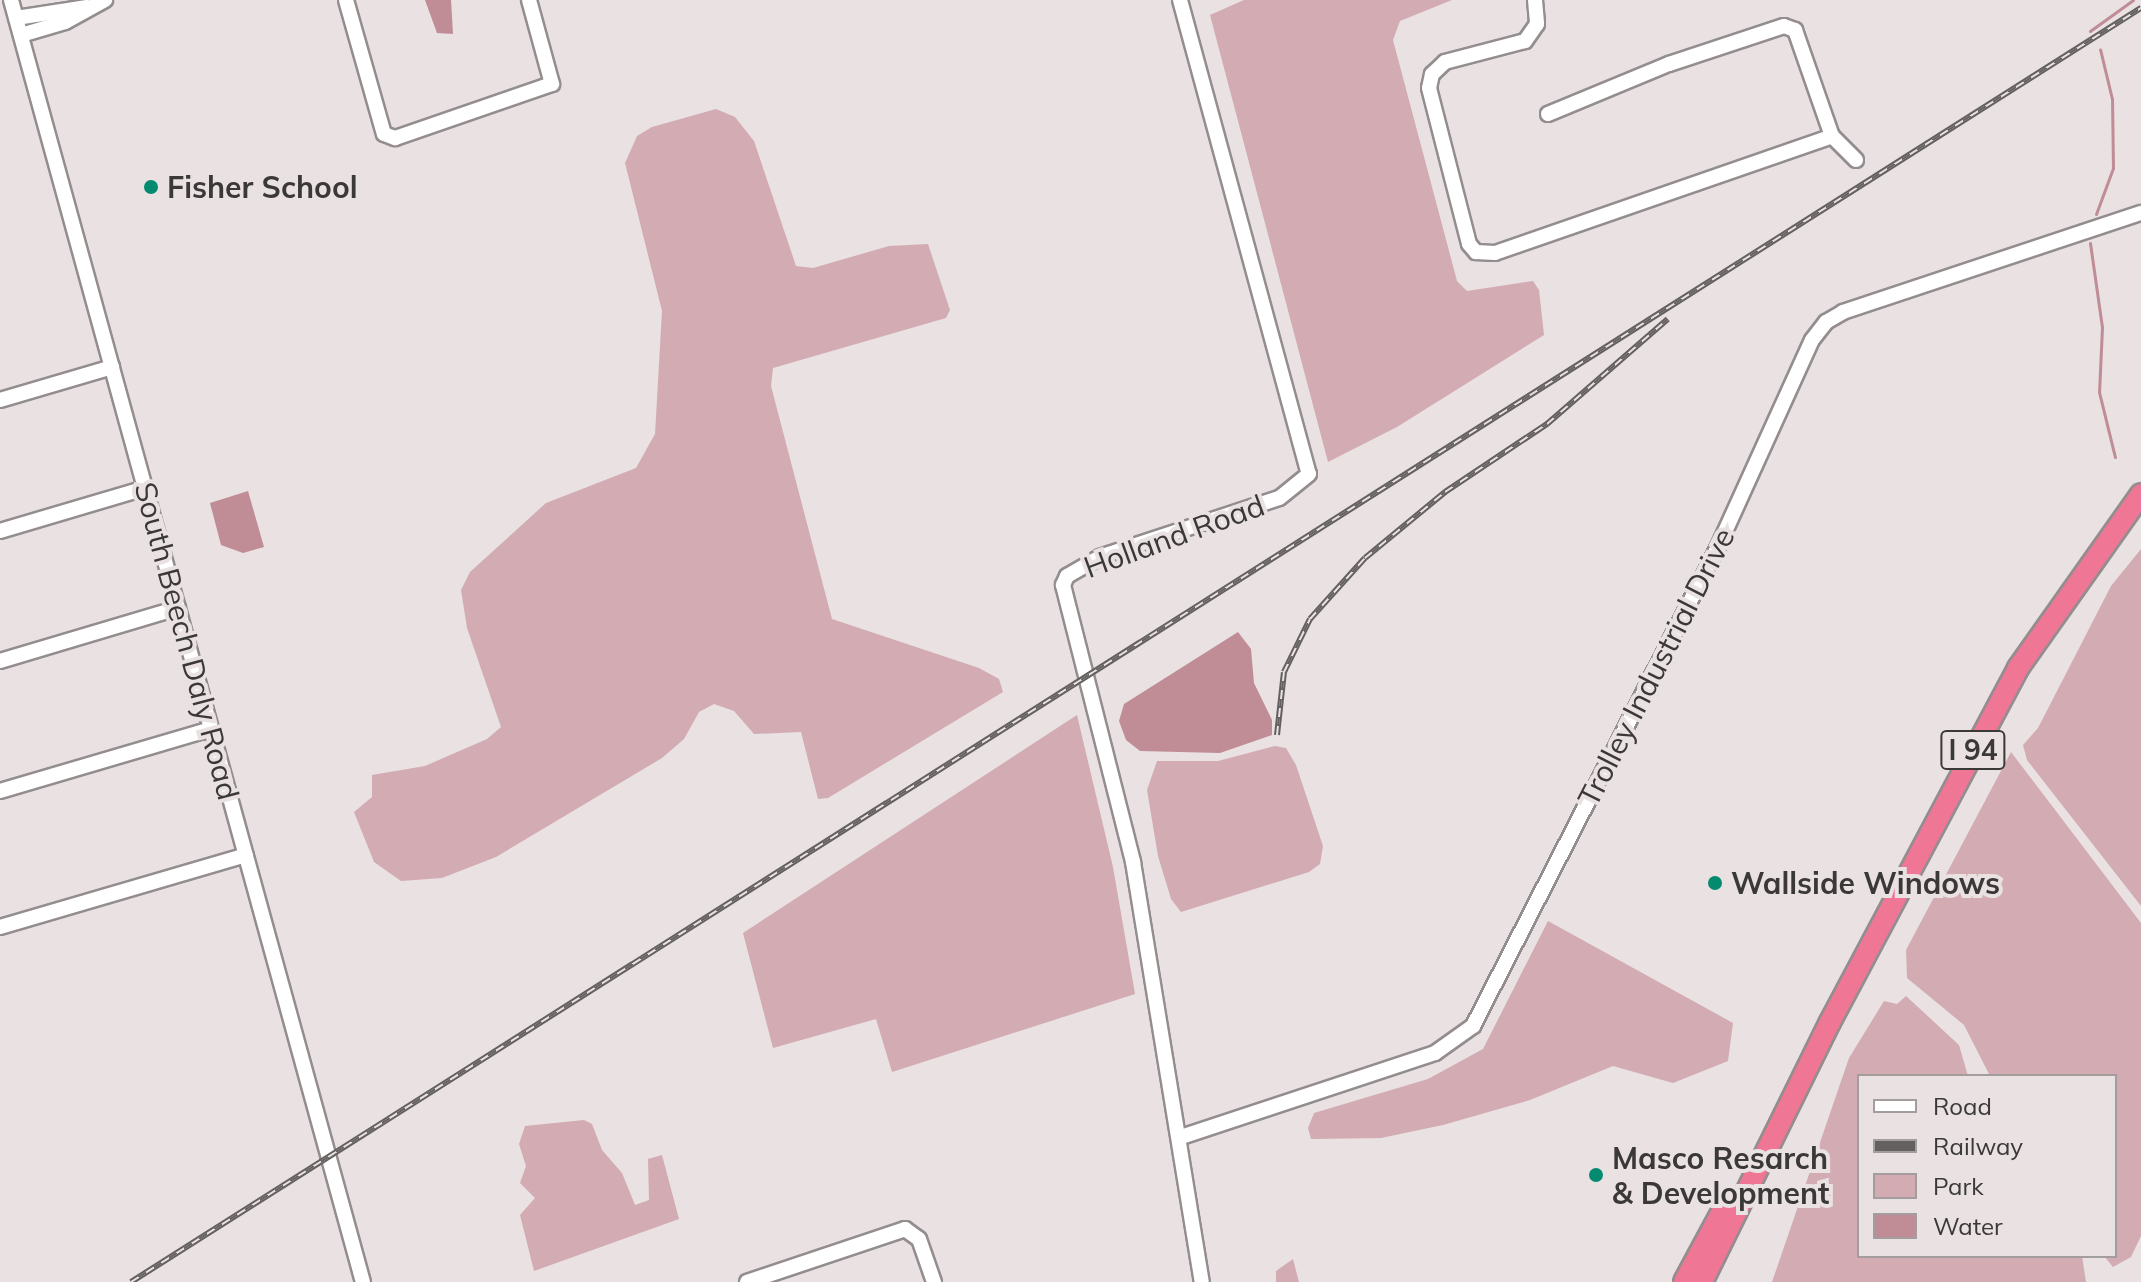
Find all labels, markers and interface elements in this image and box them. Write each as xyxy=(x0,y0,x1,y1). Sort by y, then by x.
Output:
place label: Fisher School xyxy=(167,169,357,205)
marker: Fisher School xyxy=(142,178,160,196)
street label: South Beech Daly Road xyxy=(127,478,247,804)
street label: Holland Road xyxy=(1079,487,1269,585)
street label: Trolley Industrial Drive xyxy=(1570,522,1742,812)
road number: I 94 xyxy=(1939,726,2007,774)
place label: Wallside Windows xyxy=(1731,865,2000,901)
marker: Wallside Windows xyxy=(1706,874,1724,892)
legend xyxy=(1857,1074,2117,1258)
text: Road xyxy=(1933,1091,1992,1121)
text: Railway xyxy=(1933,1131,2023,1161)
place label: Masco Resarch & Development xyxy=(1612,1140,1829,1210)
marker: Masco Resarch & Development xyxy=(1587,1166,1605,1184)
text: Park xyxy=(1933,1171,1984,1201)
text: Water xyxy=(1933,1211,2003,1241)

